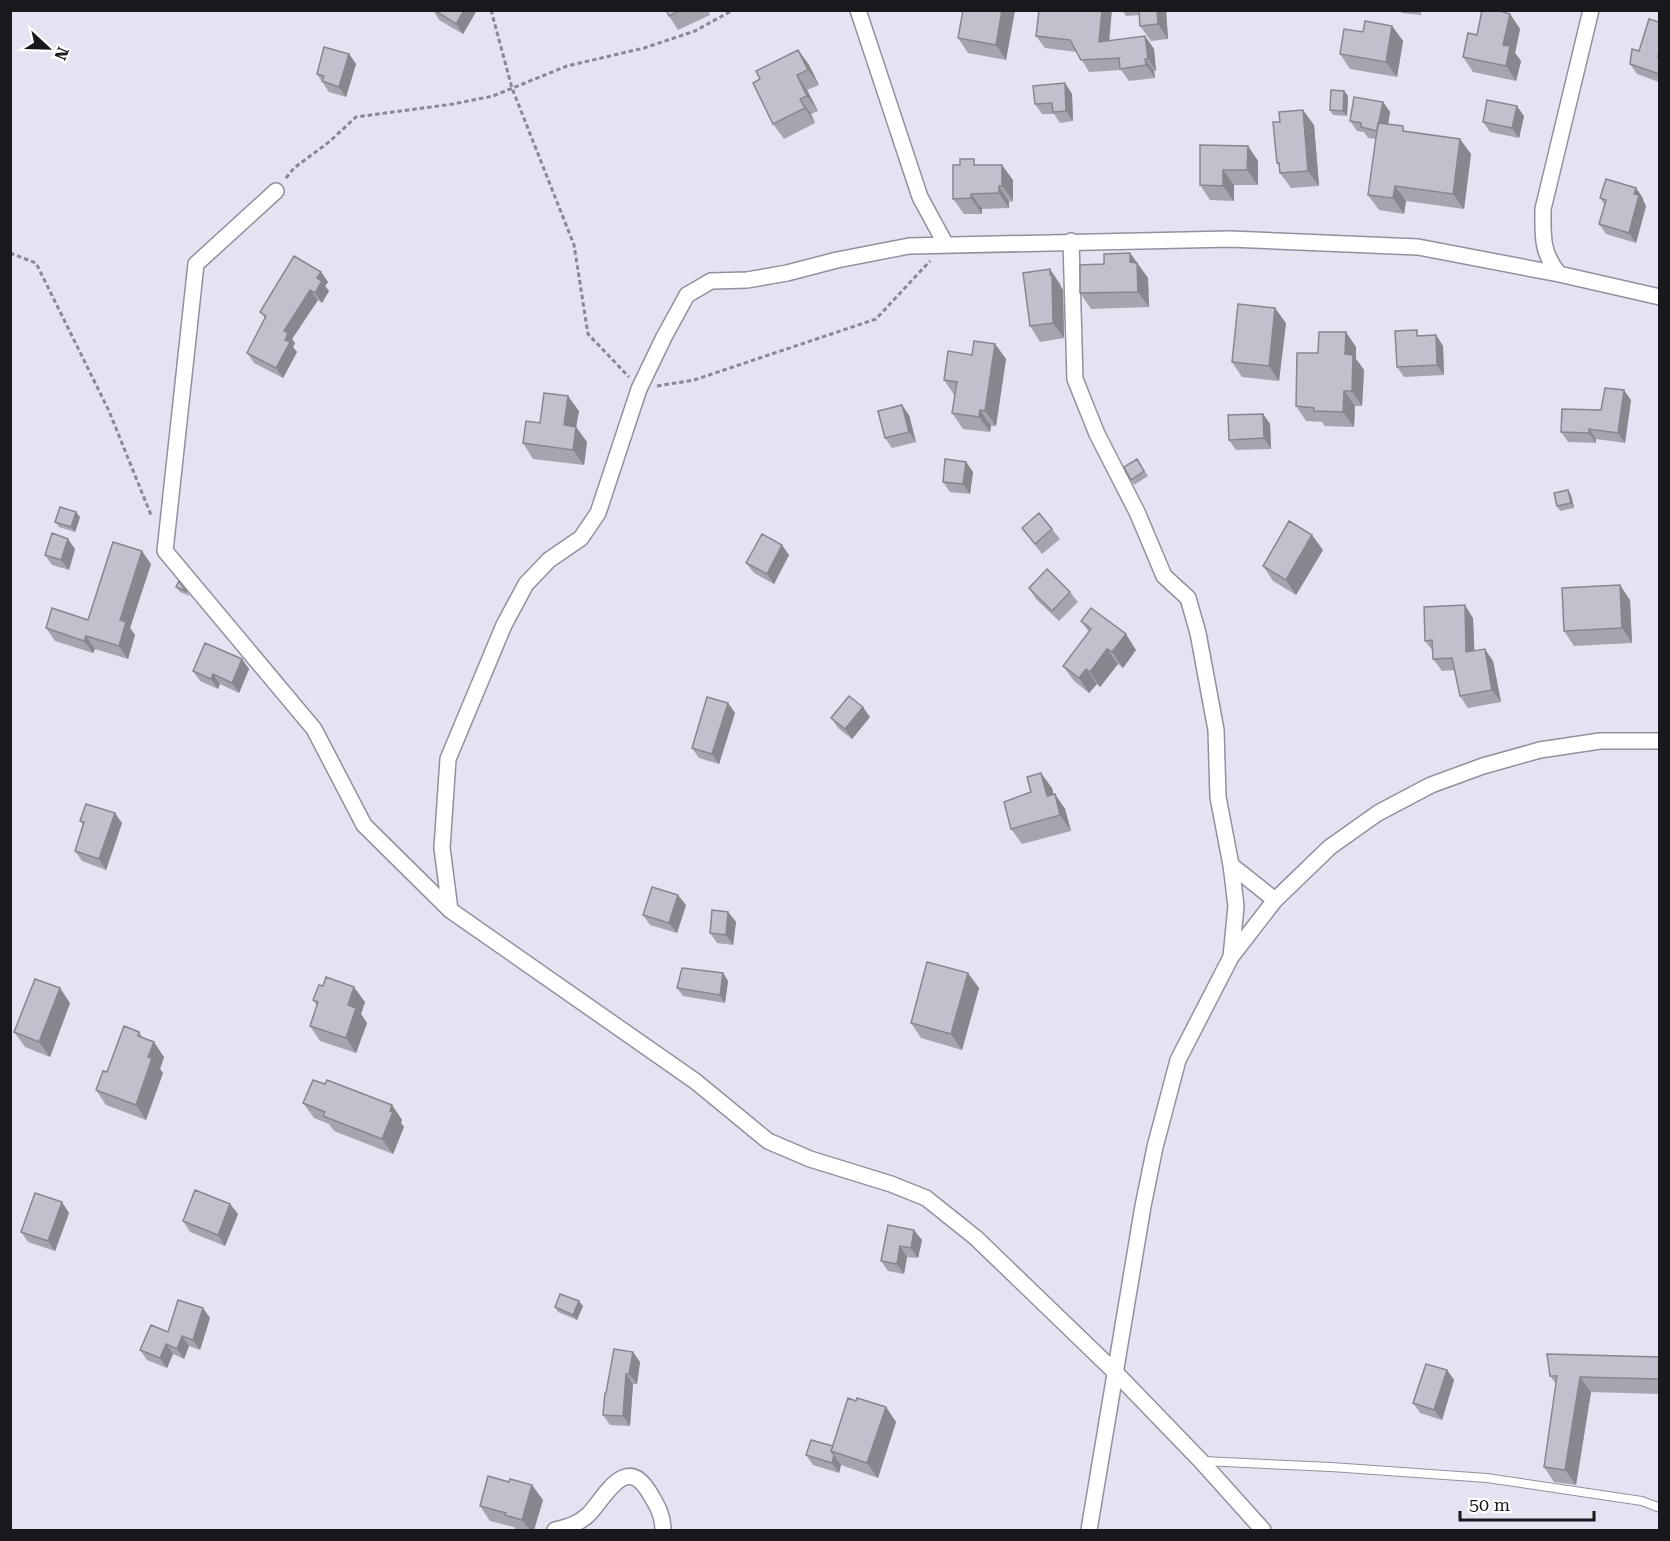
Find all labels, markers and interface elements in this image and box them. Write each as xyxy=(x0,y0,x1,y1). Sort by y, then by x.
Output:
north arrow xyxy=(18,18,78,78)
text: N xyxy=(50,44,73,63)
scale bar xyxy=(1460,1484,1594,1522)
text: 50 m xyxy=(1469,1494,1510,1515)

